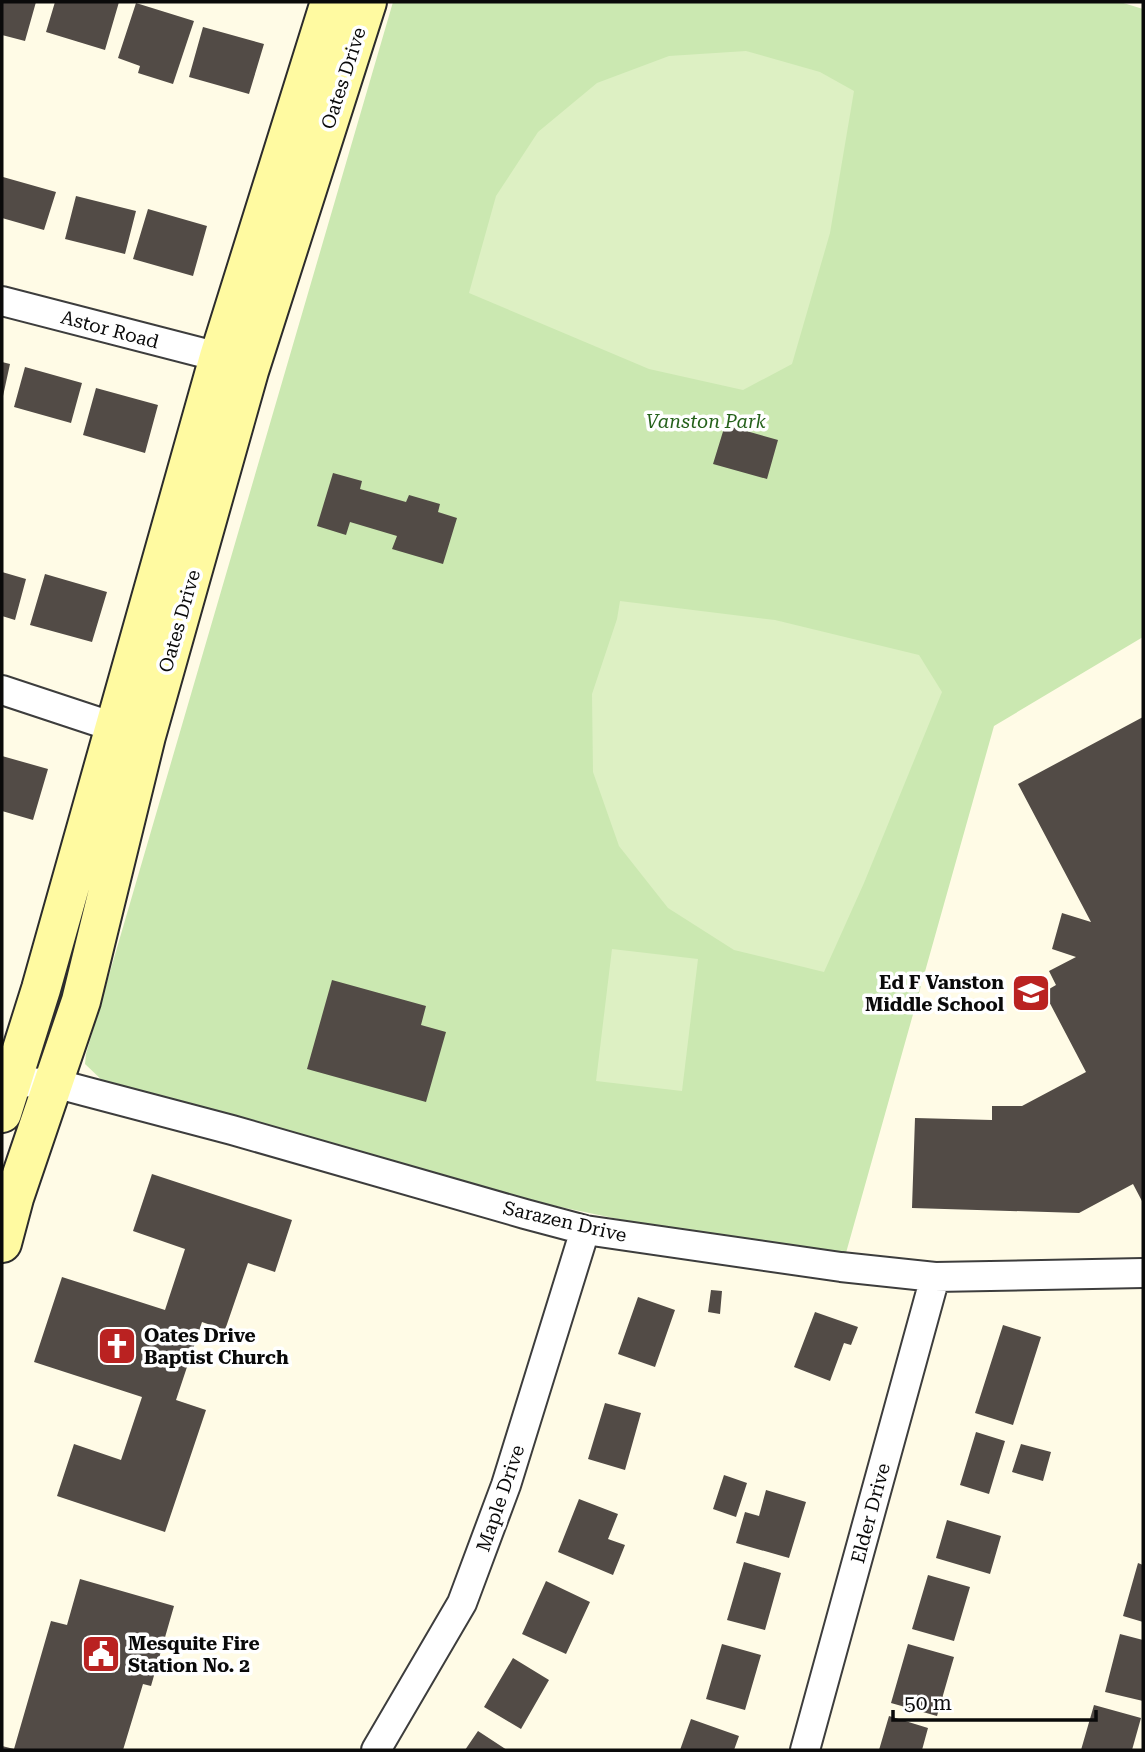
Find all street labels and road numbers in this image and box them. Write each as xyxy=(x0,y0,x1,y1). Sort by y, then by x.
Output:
street label: Oates Drive xyxy=(316,24,371,132)
street label: Astor Road xyxy=(58,305,161,354)
street label: Oates Drive xyxy=(154,567,205,675)
street label: Sarazen Drive xyxy=(501,1196,629,1247)
street label: Maple Drive xyxy=(471,1442,529,1555)
street label: Elder Drive xyxy=(846,1460,895,1566)

